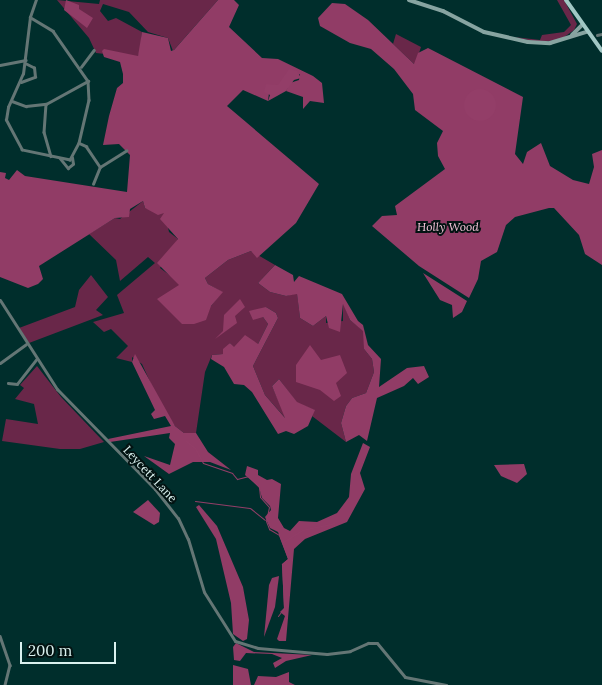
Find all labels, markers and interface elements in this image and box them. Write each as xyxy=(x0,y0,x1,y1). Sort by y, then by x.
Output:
park label: Holly Wood xyxy=(417,220,479,234)
street label: Leycett Lane xyxy=(120,443,180,505)
scale bar xyxy=(22,632,119,664)
text: 200 m xyxy=(28,641,72,660)

